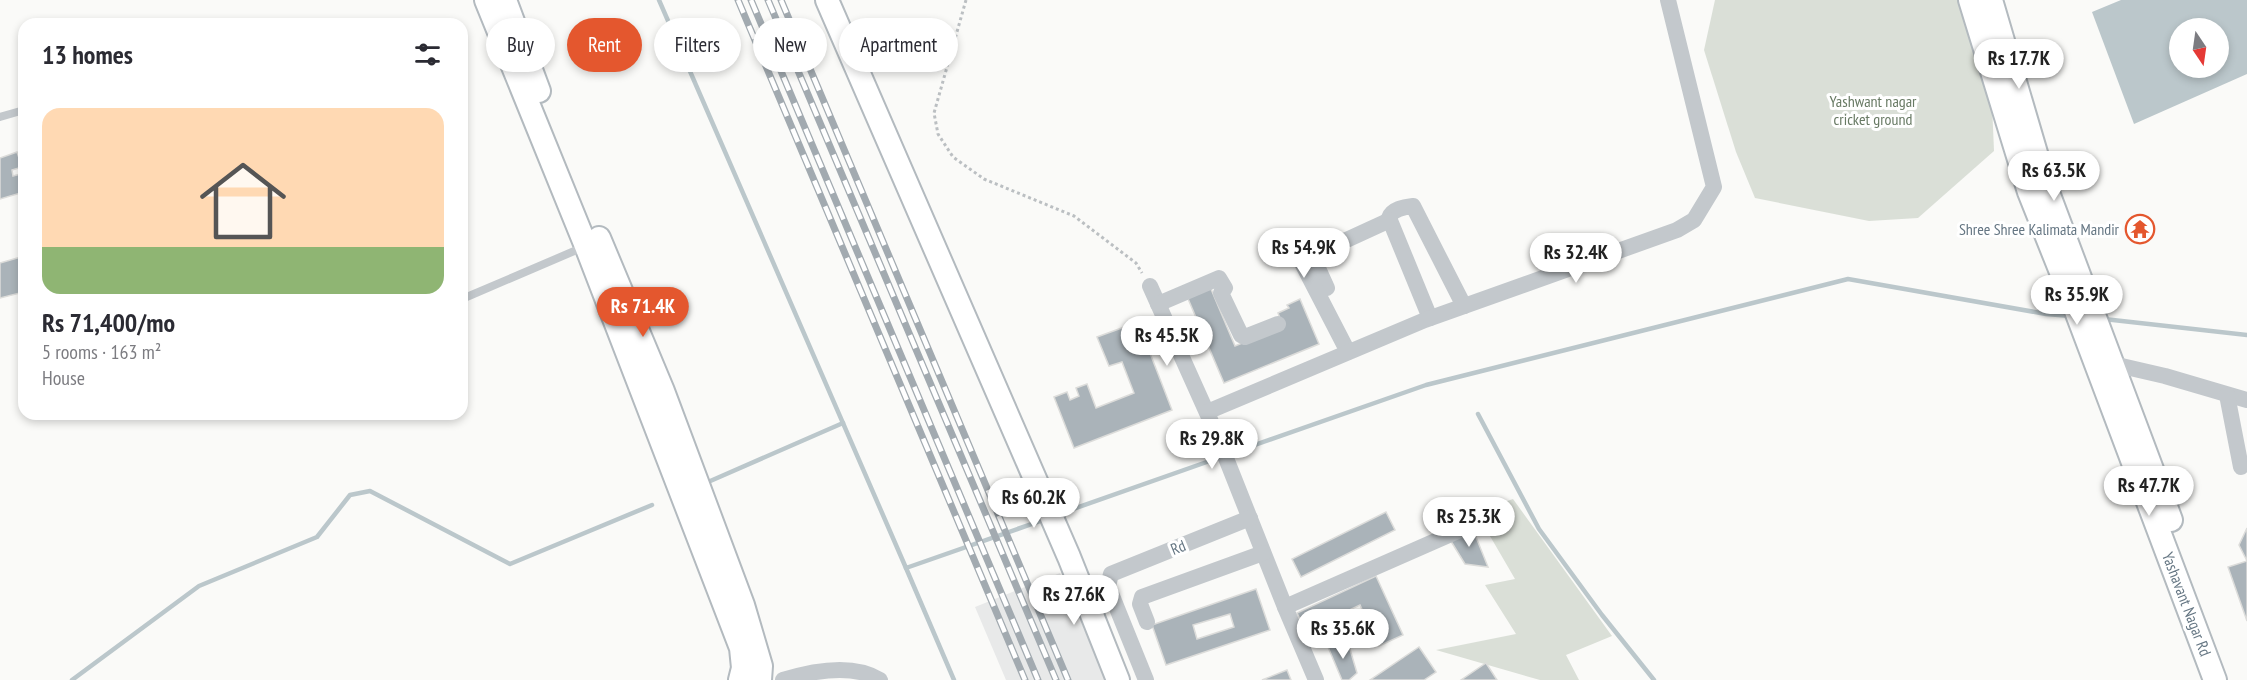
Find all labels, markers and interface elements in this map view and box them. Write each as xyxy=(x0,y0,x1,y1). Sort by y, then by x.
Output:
chip: Buy xyxy=(486,18,555,72)
chip: Rent xyxy=(567,18,642,72)
chip: Filters xyxy=(654,18,741,72)
chip: New xyxy=(753,18,827,72)
chip: Apartment xyxy=(839,18,958,72)
north arrow xyxy=(2169,18,2229,78)
map controls xyxy=(2169,18,2229,78)
text: 13 homes xyxy=(42,38,133,71)
icon: filters xyxy=(411,38,444,71)
pin: Rs 17.7K xyxy=(1957,39,2081,90)
text: Rs 17.7K xyxy=(1988,45,2050,71)
park label: Yashwant nagar cricket ground xyxy=(1830,91,1917,129)
icon: home xyxy=(189,147,297,255)
pin: Rs 63.5K xyxy=(1992,151,2116,202)
text: Rs 63.5K xyxy=(2022,157,2086,183)
temple icon: Shree Shree Kalimata Mandir xyxy=(2124,213,2156,245)
place label: Shree Shree Kalimata Mandir xyxy=(1959,219,2120,239)
pin: Rs 54.9K xyxy=(1242,228,1366,279)
pin: Rs 32.4K xyxy=(1514,233,1638,284)
text: Rs 54.9K xyxy=(1272,234,1336,260)
text: Rs 32.4K xyxy=(1544,239,1608,265)
pin: Rs 35.9K xyxy=(2015,275,2139,326)
text: Rs 35.9K xyxy=(2045,281,2109,307)
pin: Rs 71.4K xyxy=(581,287,705,338)
text: Rs 71.4K xyxy=(611,293,675,319)
text: Rs 71,400/mo xyxy=(42,306,175,339)
pin: Rs 45.5K xyxy=(1105,316,1229,367)
text: Rs 45.5K xyxy=(1135,322,1199,348)
text: 5 rooms · 163 m² xyxy=(42,339,161,365)
text: House xyxy=(42,365,85,391)
pin: Rs 29.8K xyxy=(1150,419,1274,470)
text: Rs 29.8K xyxy=(1180,425,1244,451)
pin: Rs 47.7K xyxy=(2087,466,2211,517)
text: Rs 47.7K xyxy=(2118,472,2180,498)
pin: Rs 60.2K xyxy=(972,478,1096,529)
text: Rs 60.2K xyxy=(1002,484,1066,510)
pin: Rs 25.3K xyxy=(1407,497,1531,548)
text: Rs 25.3K xyxy=(1437,503,1501,529)
street label: Rd xyxy=(1167,535,1189,559)
street label: Yashavant Nagar Rd xyxy=(2158,549,2216,659)
pin: Rs 27.6K xyxy=(1012,575,1136,626)
text: Rs 27.6K xyxy=(1043,581,1105,607)
pin: Rs 35.6K xyxy=(1281,609,1405,660)
text: Rs 35.6K xyxy=(1311,615,1375,641)

